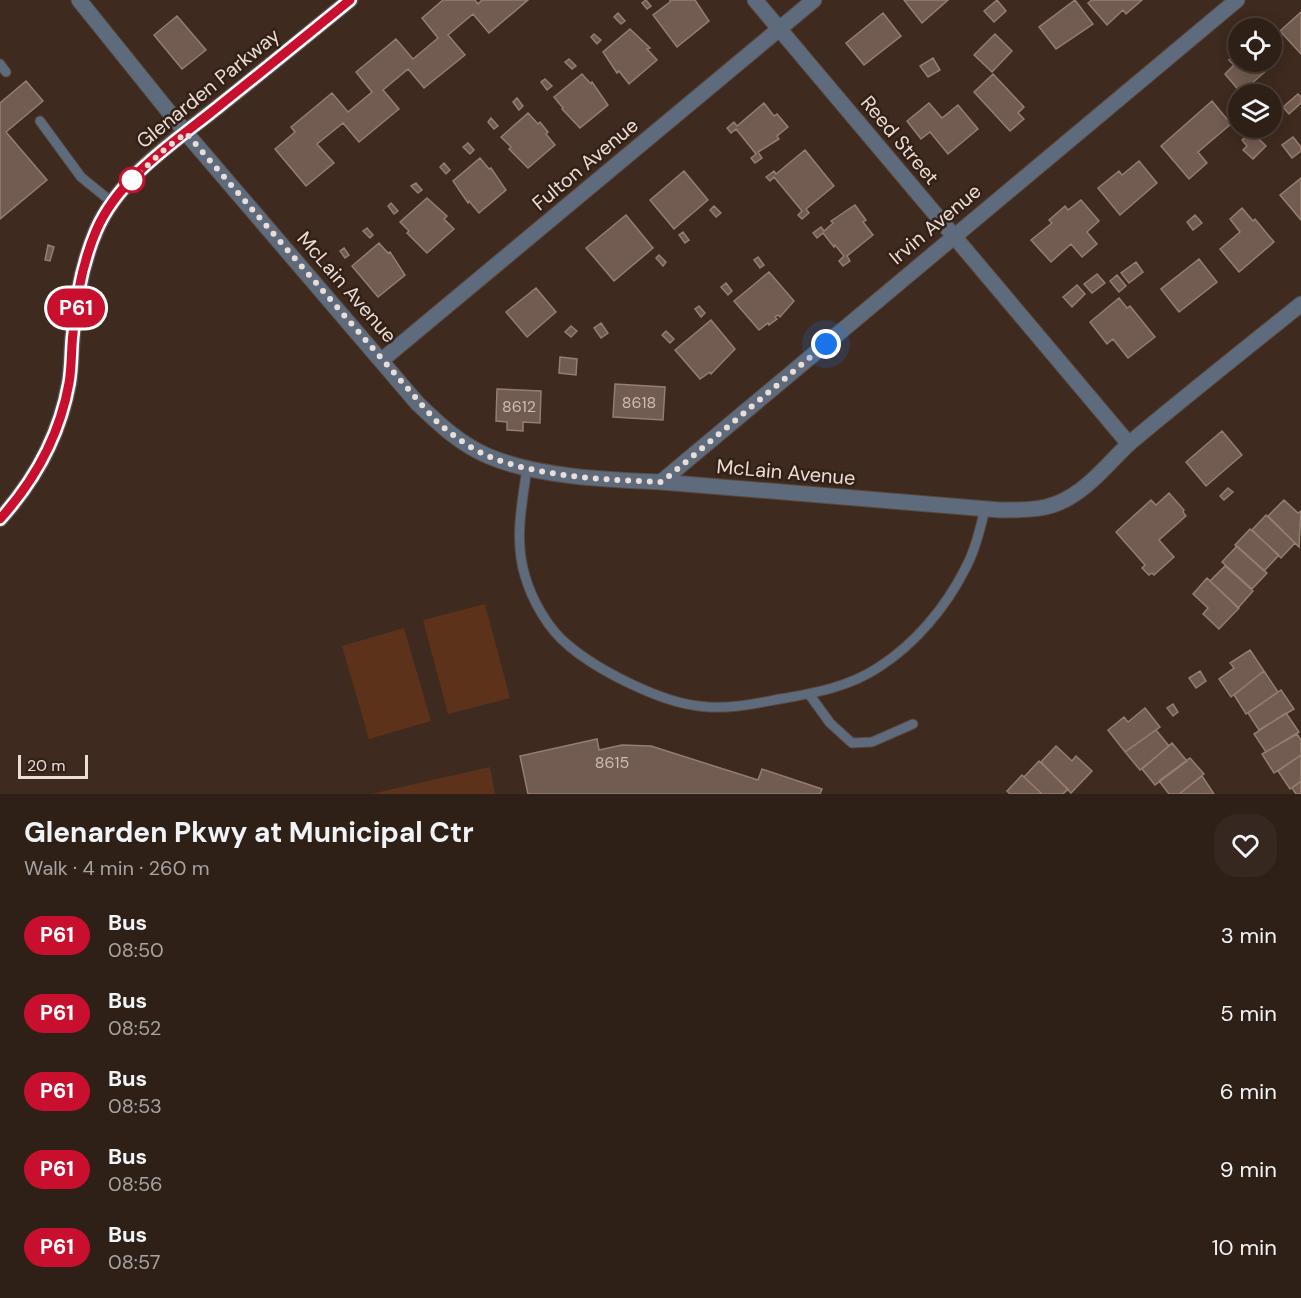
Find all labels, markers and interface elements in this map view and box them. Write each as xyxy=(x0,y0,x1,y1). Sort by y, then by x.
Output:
map controls xyxy=(1228,18,1282,138)
button: locate xyxy=(1228,18,1282,72)
street label: Glenarden Parkway xyxy=(131,22,285,154)
button: layers xyxy=(1228,84,1282,138)
street label: Reed Street xyxy=(855,90,945,190)
street label: Fulton Avenue xyxy=(527,112,643,216)
unlabelled marker xyxy=(119,167,145,193)
street label: Irvin Avenue xyxy=(884,178,986,270)
street label: McLain Avenue xyxy=(292,226,402,348)
line badge: P61 xyxy=(42,288,110,328)
text: P61 xyxy=(59,294,93,322)
your location xyxy=(811,329,841,359)
house number: 8618 xyxy=(622,392,656,413)
house number: 8612 xyxy=(502,396,536,417)
street label: McLain Avenue xyxy=(716,453,856,491)
scale bar xyxy=(18,752,88,780)
house number: 8615 xyxy=(595,752,629,773)
text: 20 m xyxy=(27,755,66,776)
text: Glenarden Pkwy at Municipal Ctr xyxy=(24,814,474,851)
button: heart xyxy=(1214,814,1277,877)
text: Walk · 4 min · 260 m xyxy=(24,855,209,881)
text: Bus xyxy=(108,908,147,937)
text: P61 xyxy=(40,921,74,949)
text: 3 min xyxy=(1221,921,1277,950)
text: 08:50 xyxy=(108,937,164,963)
text: Bus xyxy=(108,986,147,1015)
text: P61 xyxy=(40,999,74,1027)
text: 5 min xyxy=(1220,999,1277,1028)
text: 08:52 xyxy=(108,1015,161,1041)
text: Bus xyxy=(108,1064,147,1093)
text: P61 xyxy=(40,1077,74,1105)
text: 6 min xyxy=(1220,1077,1277,1106)
text: 08:53 xyxy=(108,1093,162,1119)
text: Bus xyxy=(108,1142,147,1171)
text: P61 xyxy=(40,1155,74,1183)
text: 9 min xyxy=(1220,1155,1277,1184)
text: 08:56 xyxy=(108,1171,163,1197)
text: Bus xyxy=(108,1220,147,1249)
text: P61 xyxy=(40,1233,74,1261)
text: 10 min xyxy=(1212,1233,1277,1262)
text: 08:57 xyxy=(108,1249,160,1275)

